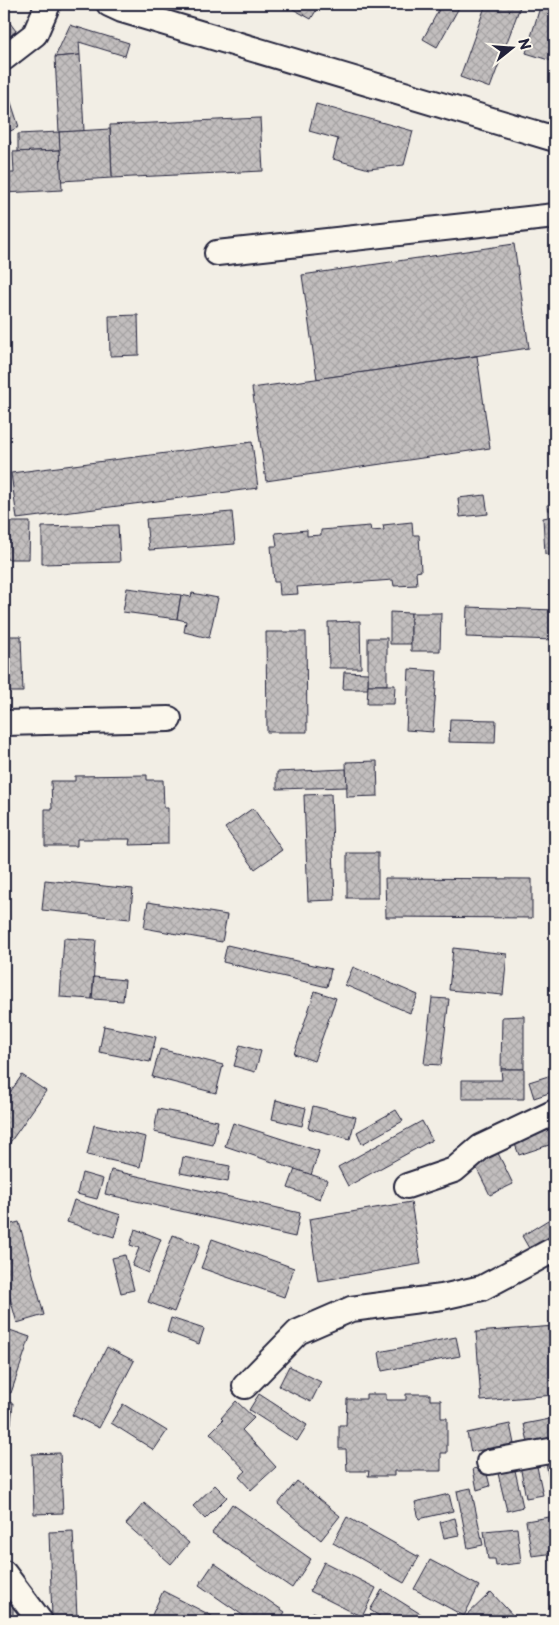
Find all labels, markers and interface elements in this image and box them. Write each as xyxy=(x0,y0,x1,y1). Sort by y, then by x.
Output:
north arrow xyxy=(486,22,536,72)
text: N xyxy=(513,36,537,52)

